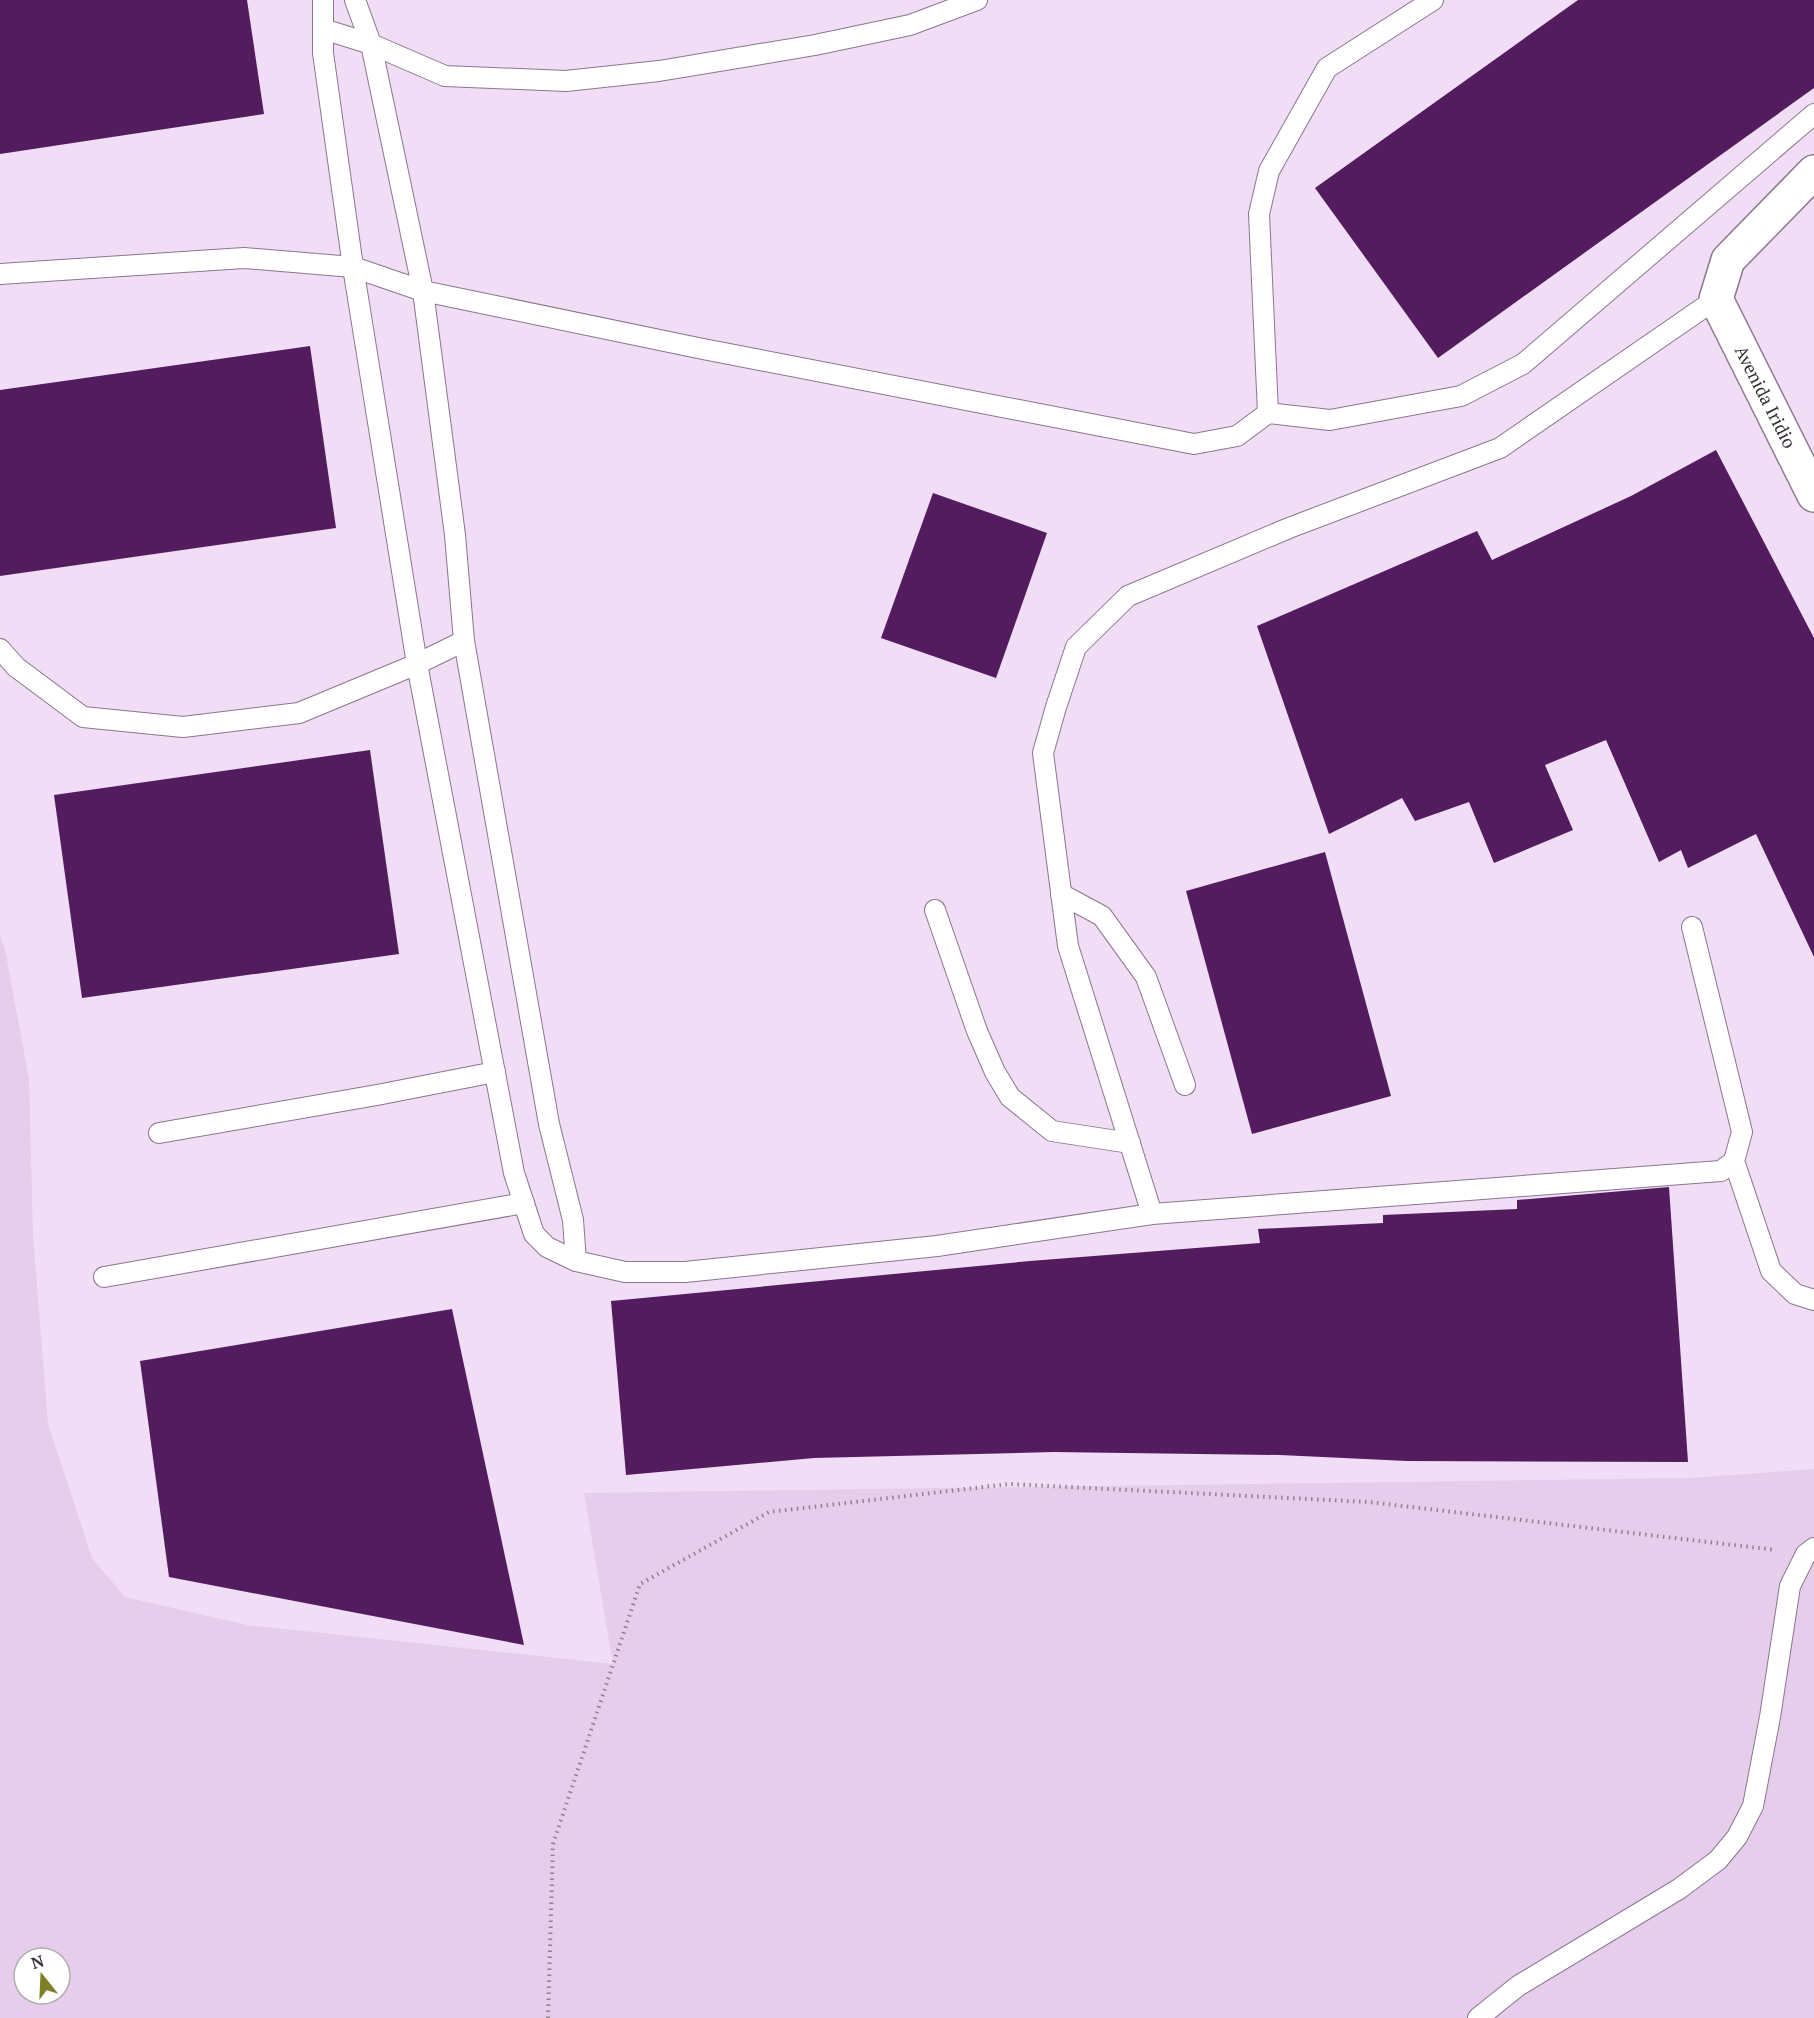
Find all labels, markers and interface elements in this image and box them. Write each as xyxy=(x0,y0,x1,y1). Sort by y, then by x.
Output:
street label: Avenida Iridio xyxy=(1730,341,1802,452)
north arrow xyxy=(12,1946,72,2006)
text: N xyxy=(28,1949,47,1974)

